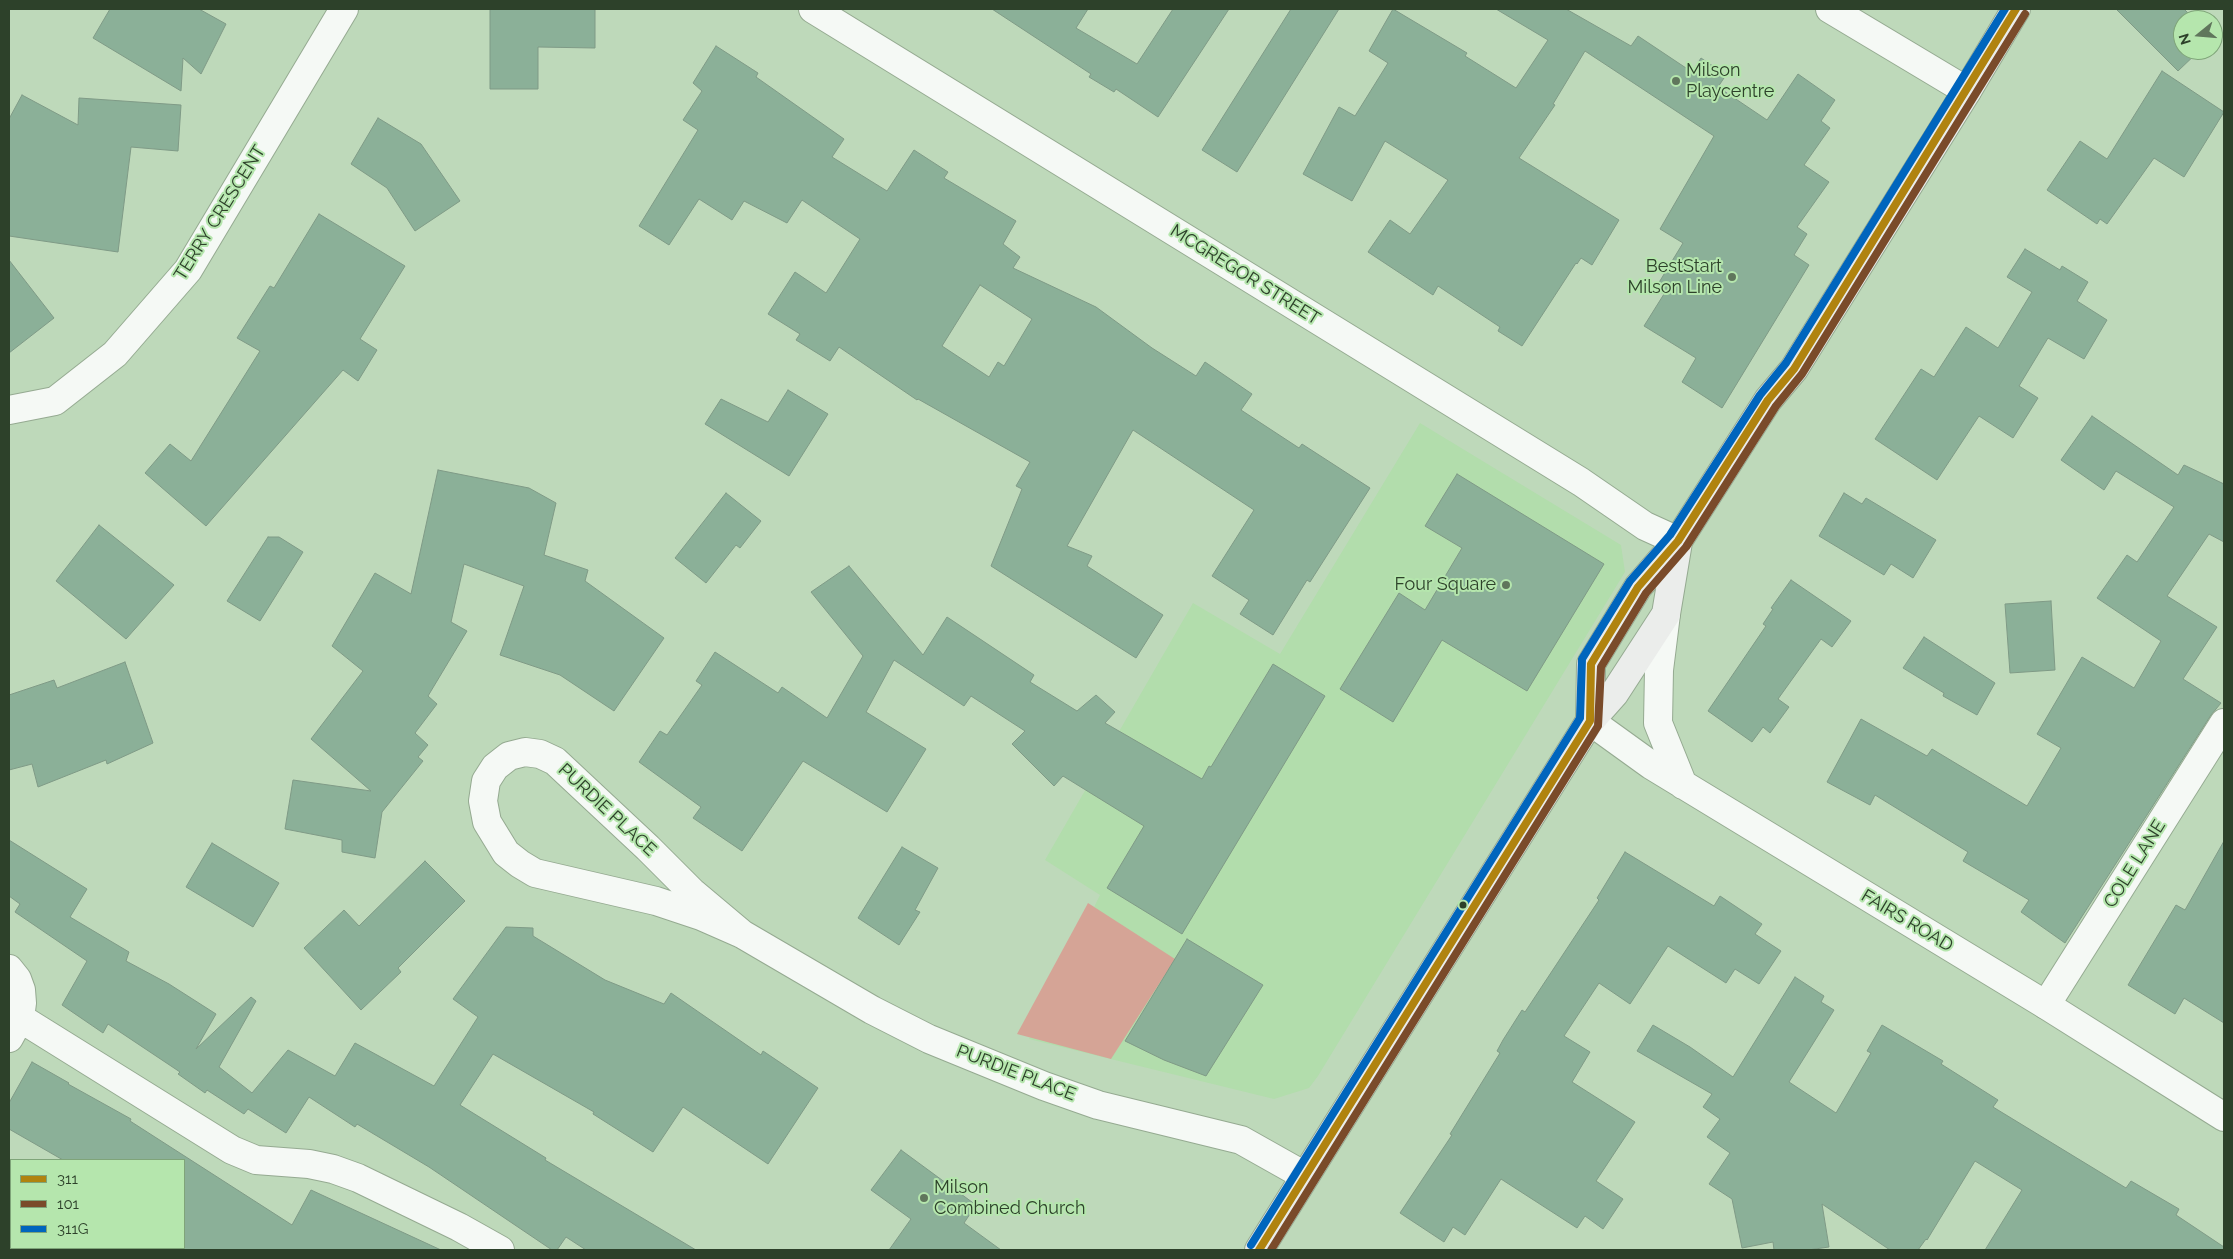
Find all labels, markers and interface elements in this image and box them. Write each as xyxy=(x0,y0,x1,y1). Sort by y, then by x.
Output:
north arrow xyxy=(2173,10,2223,60)
text: N xyxy=(2175,32,2194,47)
place label: Milson Playcentre xyxy=(1686,60,1774,102)
marker: Milson Playcentre xyxy=(1670,75,1682,87)
street label: TERRY CRESCENT xyxy=(170,141,270,285)
street label: MCGREGOR STREET xyxy=(1166,220,1324,330)
place label: BestStart Milson Line xyxy=(1627,256,1722,298)
marker: BestStart Milson Line xyxy=(1726,271,1738,283)
place label: Four Square xyxy=(1395,574,1496,596)
marker: Four Square xyxy=(1500,579,1512,591)
street label: PURDIE PLACE xyxy=(554,759,660,861)
street label: COLE LANE xyxy=(2100,816,2170,912)
street label: FAIRS ROAD xyxy=(1857,885,1957,957)
unlabelled marker xyxy=(1458,900,1468,910)
street label: PURDIE PLACE xyxy=(953,1040,1079,1106)
legend xyxy=(10,1159,185,1249)
text: 311 xyxy=(57,1170,78,1188)
place label: Milson Combined Church xyxy=(934,1177,1085,1220)
marker: Milson Combined Church xyxy=(918,1192,930,1204)
text: 101 xyxy=(57,1195,79,1213)
text: 311G xyxy=(57,1220,89,1238)

